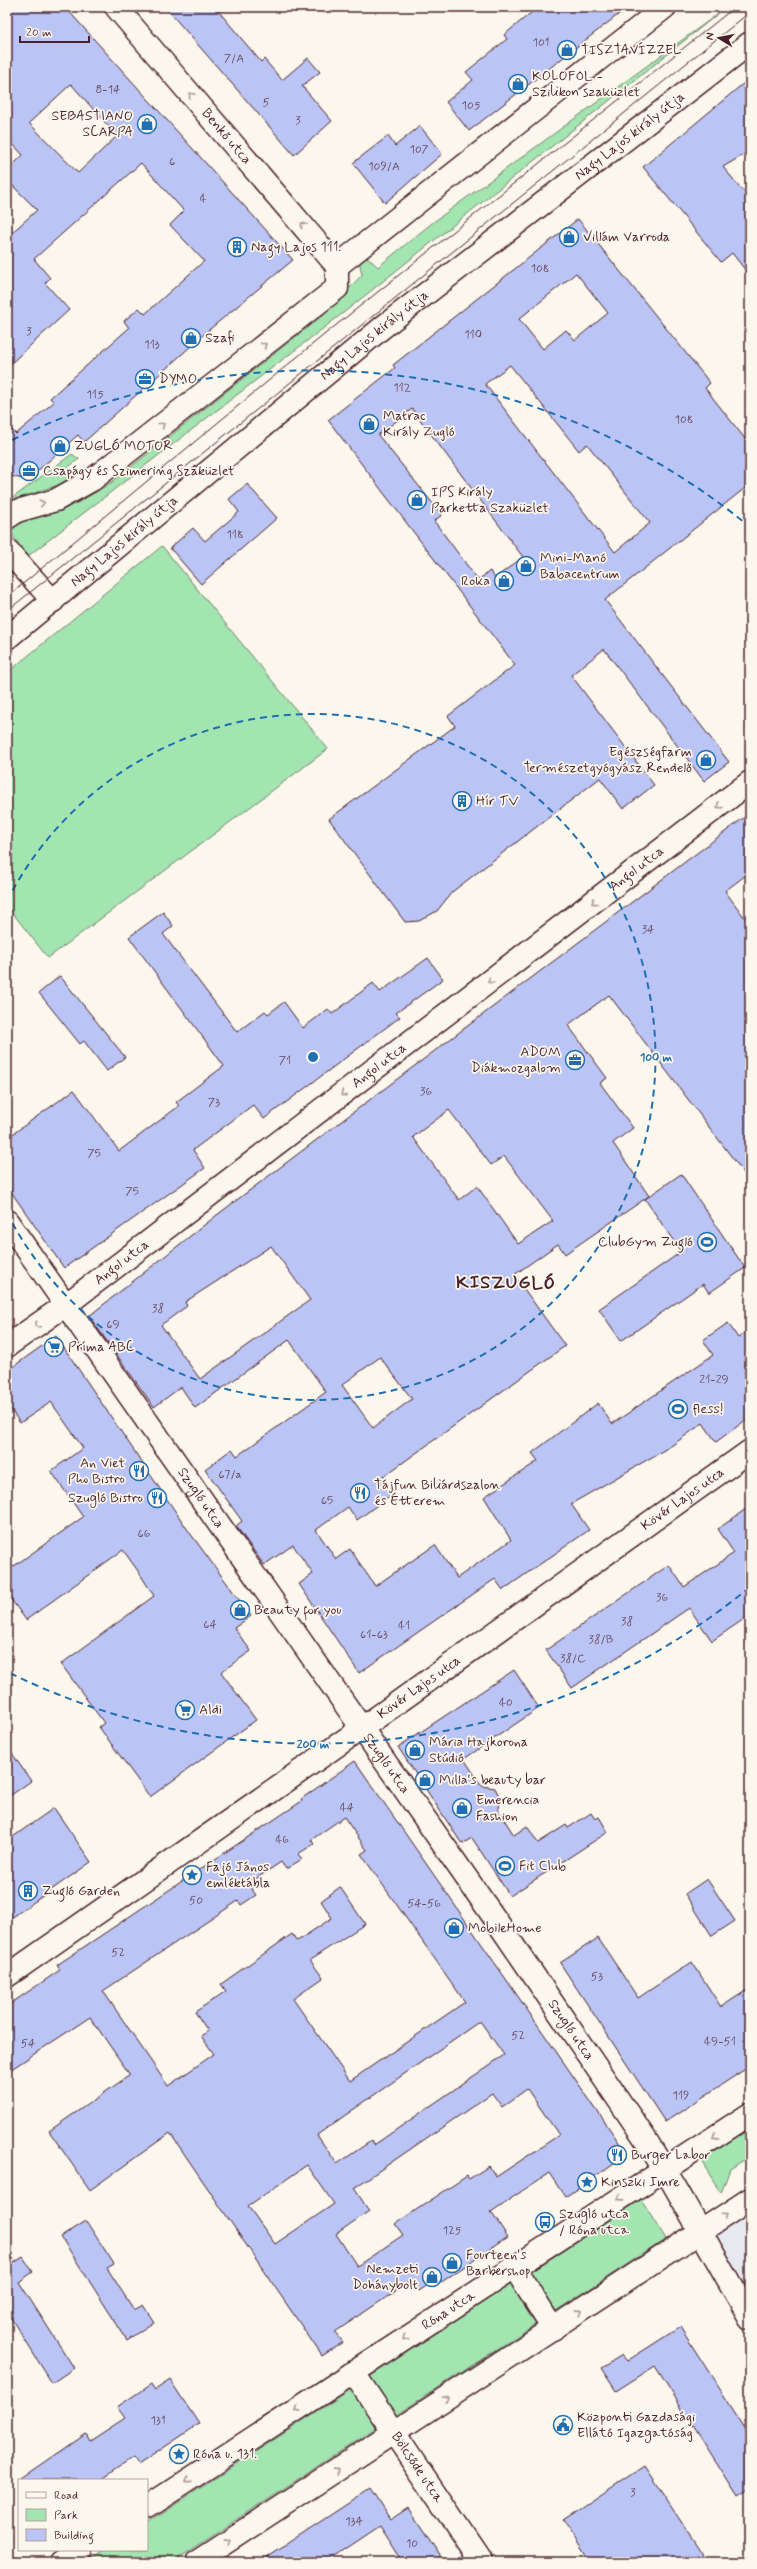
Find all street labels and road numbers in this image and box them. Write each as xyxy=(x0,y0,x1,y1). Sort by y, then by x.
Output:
street label: Nagy Lajos király útja xyxy=(571,88,688,184)
street label: Benkő utca xyxy=(197,105,255,168)
street label: Nagy Lajos király útja xyxy=(316,286,432,384)
street label: Nagy Lajos király útja xyxy=(67,491,182,591)
street label: Angol utca xyxy=(605,842,668,895)
street label: Angol utca xyxy=(348,1039,410,1092)
street label: Angol utca xyxy=(91,1236,153,1289)
street label: Kövér Lajos utca xyxy=(638,1463,728,1535)
street label: Szugló utca xyxy=(173,1464,228,1532)
street label: Kövér Lajos utca xyxy=(374,1652,464,1723)
street label: Szugló utca xyxy=(359,1730,414,1797)
street label: Szugló utca xyxy=(544,1996,598,2064)
street label: Róna utca xyxy=(418,2286,479,2334)
street label: Bölcsőde utca xyxy=(387,2429,448,2507)

